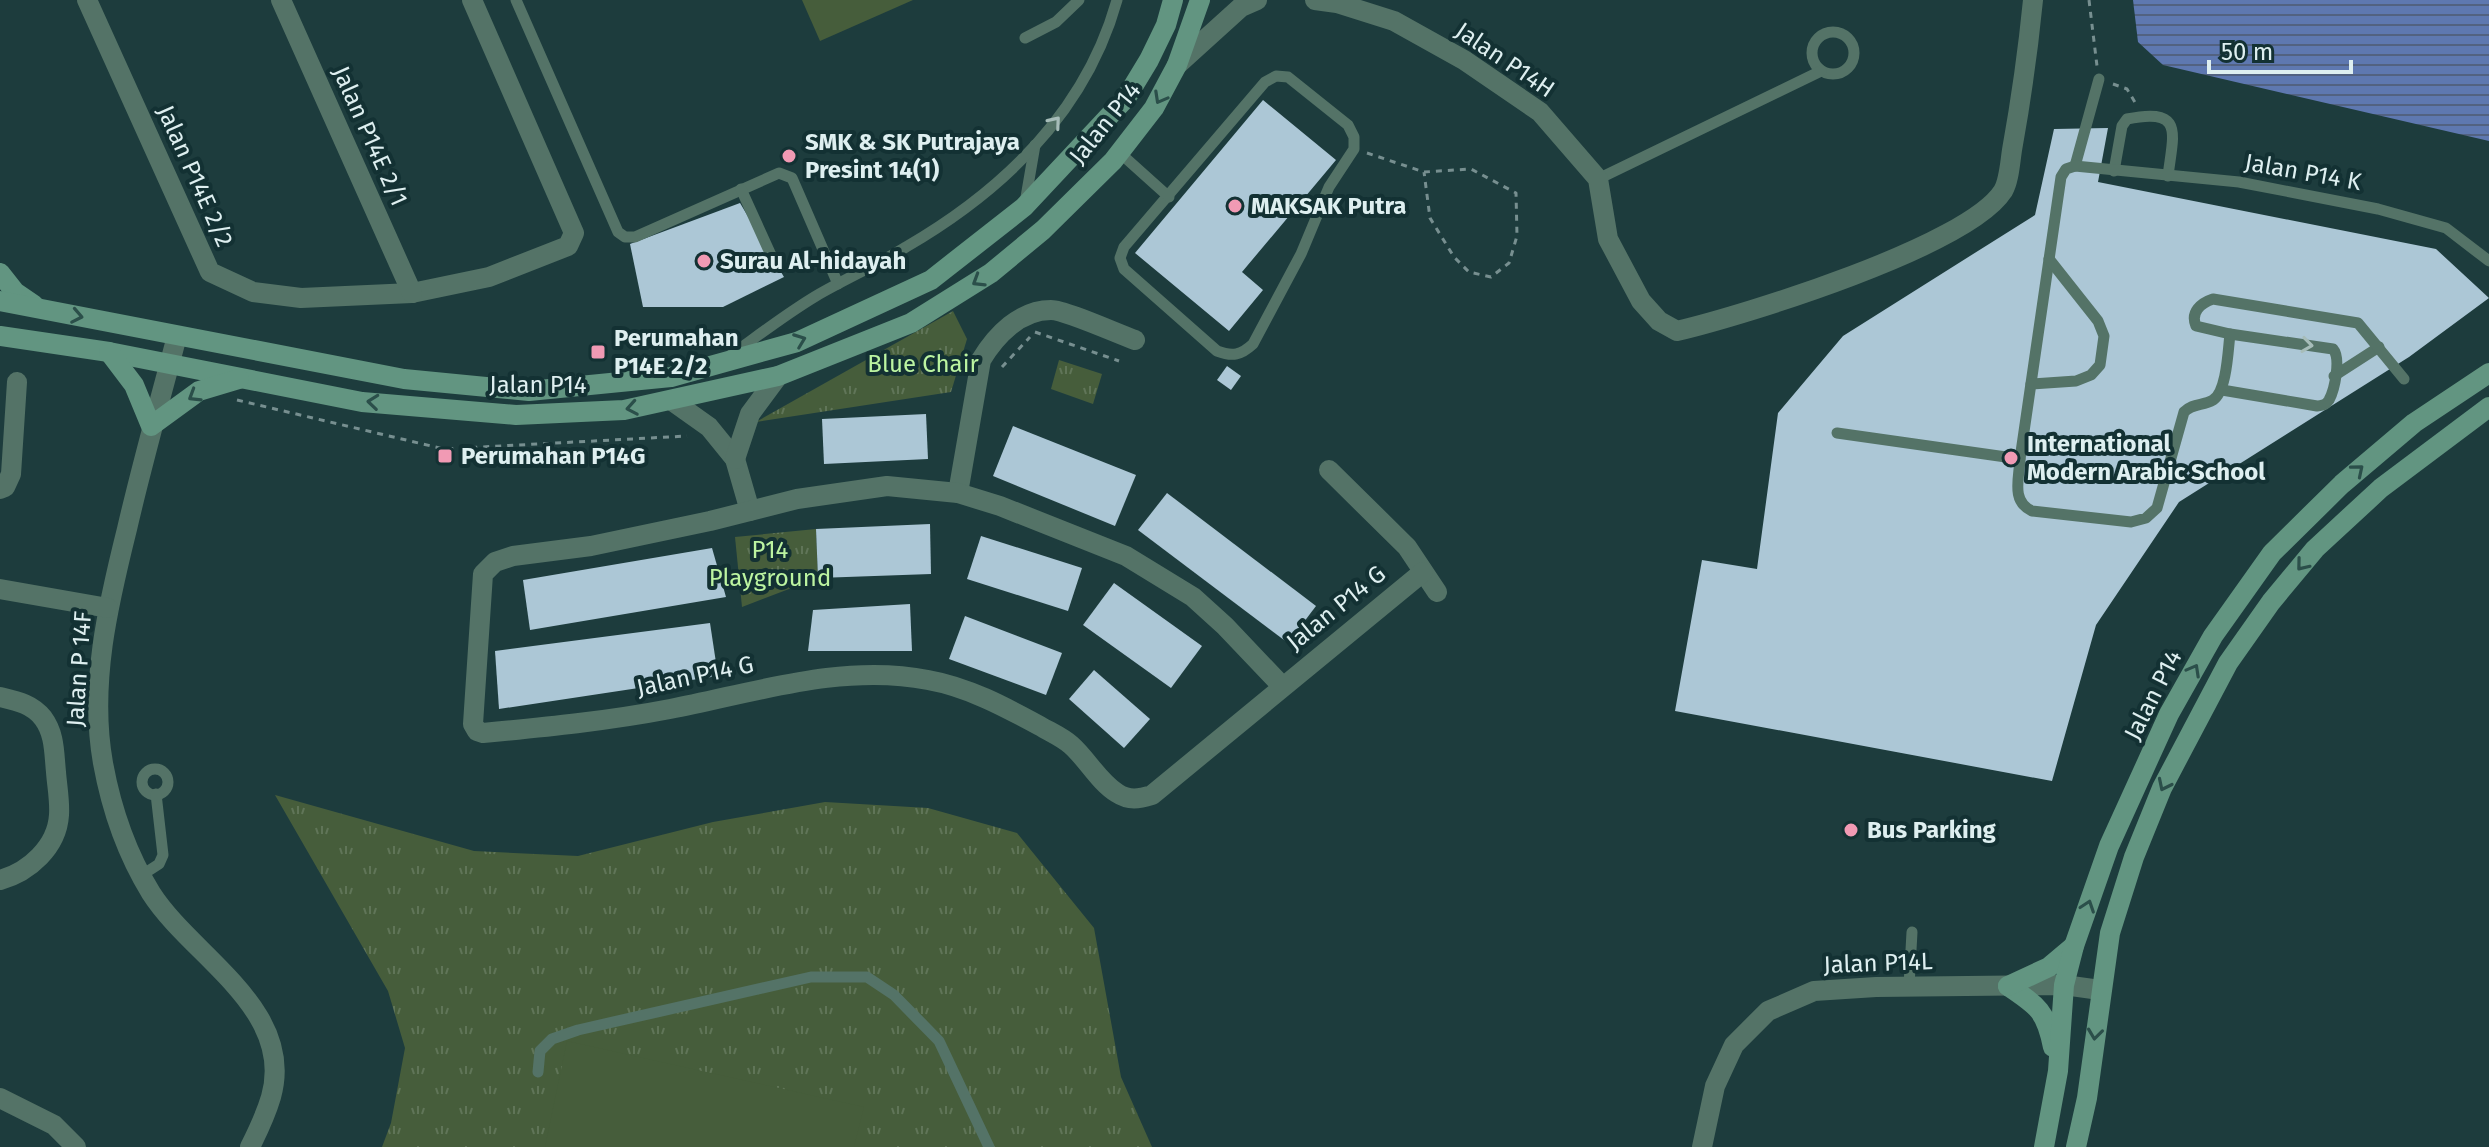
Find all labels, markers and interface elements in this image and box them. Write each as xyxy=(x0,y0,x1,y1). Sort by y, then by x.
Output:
street label: Jalan P14H xyxy=(1450,17,1560,103)
scale bar xyxy=(2209,24,2351,74)
text: 50 m xyxy=(2221,38,2273,66)
street label: Jalan P14E 2/1 xyxy=(327,62,413,210)
street label: Jalan P14 xyxy=(1064,76,1147,170)
one-way arrow xyxy=(1154,89,1170,103)
street label: Jalan P14E 2/2 xyxy=(151,101,239,251)
one-way arrow xyxy=(1045,116,1059,131)
place label: SMK & SK Putrajaya Presint 14(1) xyxy=(805,128,1020,184)
marker: SMK & SK Putrajaya Presint 14(1) xyxy=(780,147,798,165)
street label: Jalan P14 K xyxy=(2243,148,2364,196)
place label: MAKSAK Putra xyxy=(1251,192,1406,220)
marker: MAKSAK Putra xyxy=(1226,197,1244,215)
place label: Surau Al-hidayah xyxy=(720,247,906,275)
marker: Surau Al-hidayah xyxy=(695,252,713,270)
one-way arrow xyxy=(972,272,987,287)
one-way arrow xyxy=(69,307,83,324)
place label: Perumahan P14E 2/2 xyxy=(614,324,739,380)
one-way arrow xyxy=(792,333,806,350)
one-way arrow xyxy=(2300,336,2314,353)
marker: Perumahan P14E 2/2 xyxy=(589,343,607,361)
park label: Blue Chair xyxy=(867,350,979,378)
street label: Jalan P14 xyxy=(489,371,587,399)
one-way arrow xyxy=(188,386,203,402)
one-way arrow xyxy=(366,394,379,411)
one-way arrow xyxy=(625,398,638,415)
place label: International Modern Arabic School xyxy=(2027,430,2266,486)
place label: Perumahan P14G xyxy=(461,442,645,470)
marker: Perumahan P14G xyxy=(436,447,454,465)
marker: International Modern Arabic School xyxy=(2002,449,2020,467)
one-way arrow xyxy=(2349,465,2364,480)
park label: P14 Playground xyxy=(709,536,831,592)
one-way arrow xyxy=(2297,556,2312,570)
street label: Jalan P14 G xyxy=(1281,560,1391,656)
street label: Jalan P 14F xyxy=(61,610,97,728)
street label: Jalan P14 xyxy=(2118,645,2188,745)
street label: Jalan P14 G xyxy=(634,650,756,702)
one-way arrow xyxy=(2184,664,2200,678)
one-way arrow xyxy=(2158,776,2174,791)
place label: Bus Parking xyxy=(1867,816,1997,844)
marker: Bus Parking xyxy=(1842,821,1860,839)
one-way arrow xyxy=(2078,900,2094,914)
street label: Jalan P14L xyxy=(1823,947,1933,979)
one-way arrow xyxy=(2087,1027,2104,1041)

